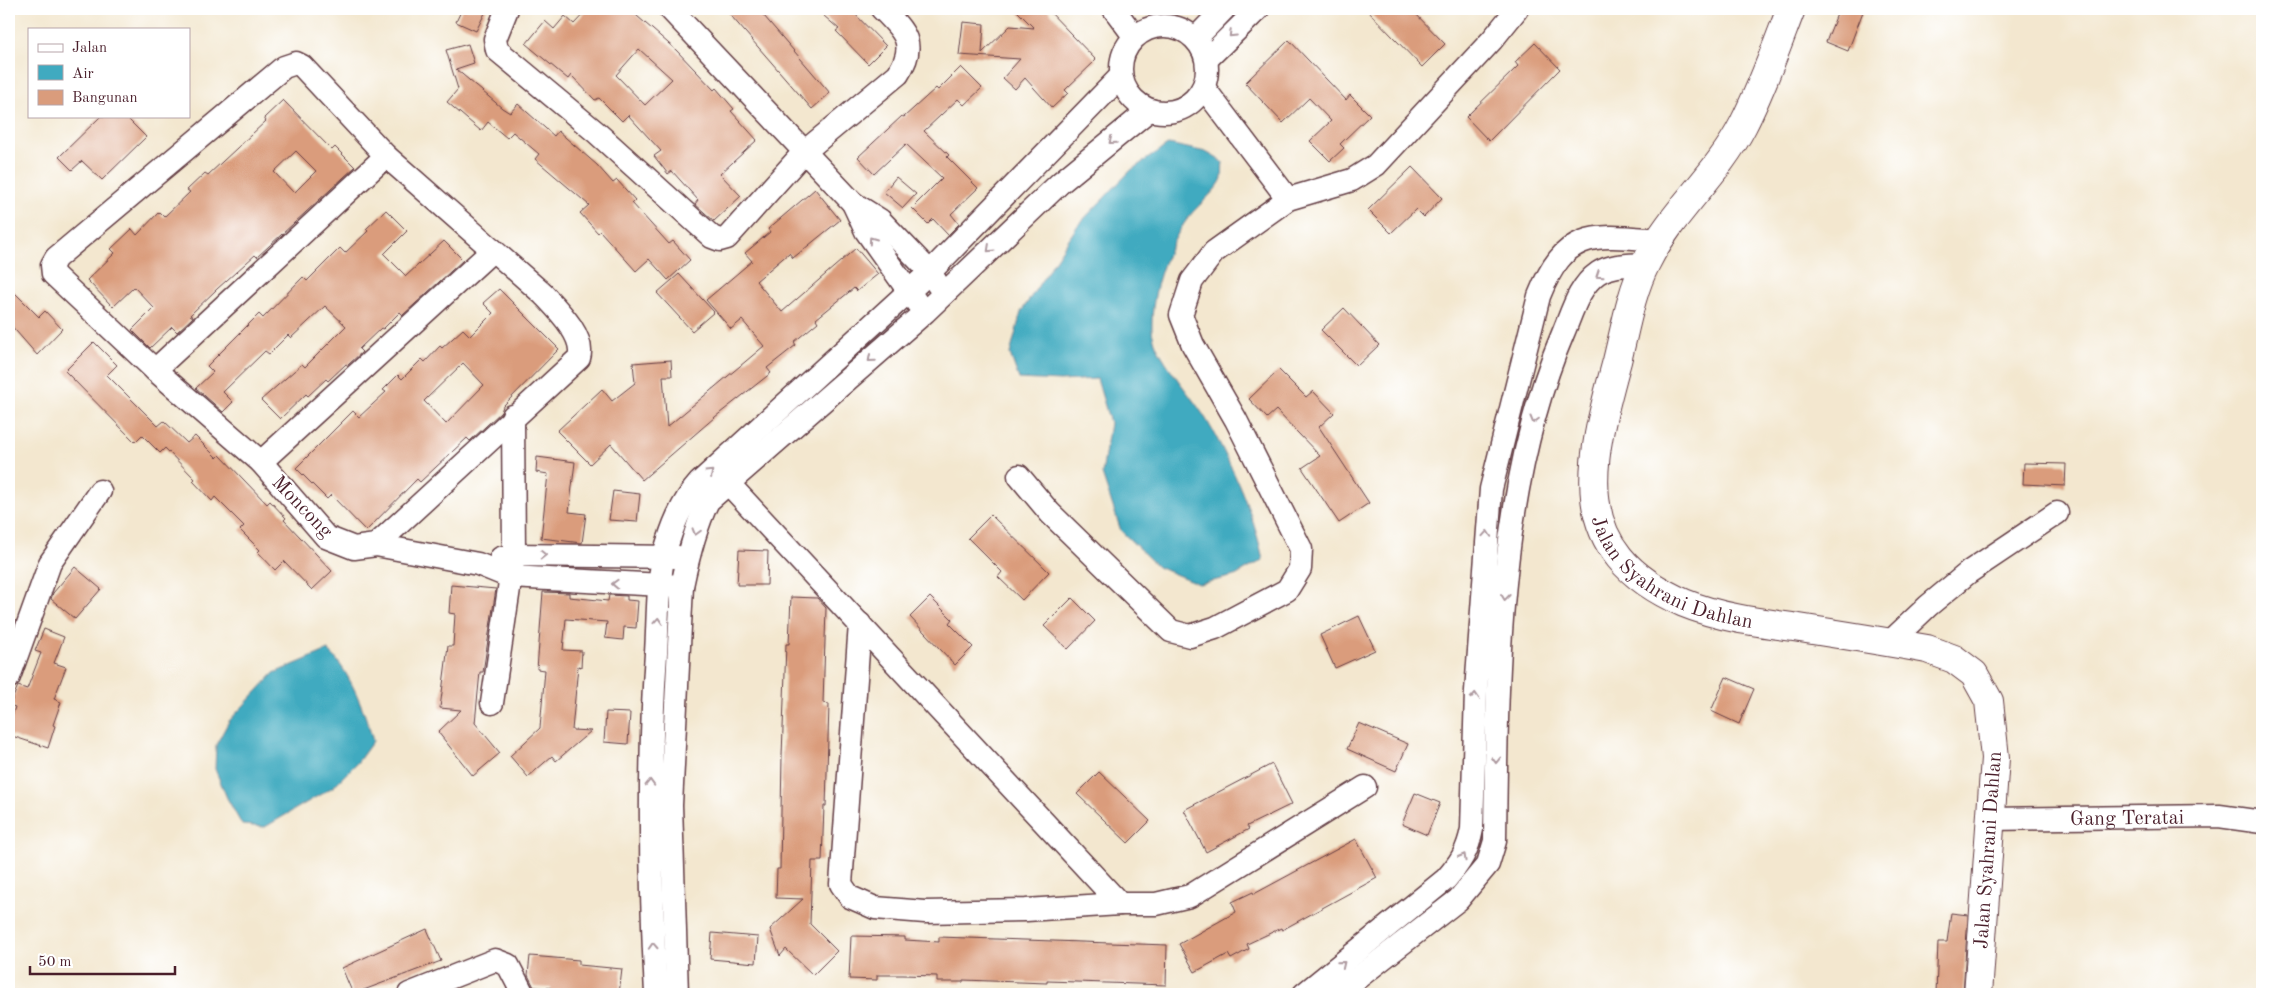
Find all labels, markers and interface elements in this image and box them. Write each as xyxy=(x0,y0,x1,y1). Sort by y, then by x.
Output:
legend xyxy=(28,28,190,118)
one-way arrow xyxy=(1229,28,1238,37)
text: Jalan xyxy=(72,41,107,56)
text: Air xyxy=(72,67,94,82)
text: Bangunan xyxy=(72,91,138,106)
one-way arrow xyxy=(1109,135,1118,144)
one-way arrow xyxy=(869,236,878,246)
one-way arrow xyxy=(987,243,996,252)
one-way arrow xyxy=(1595,268,1604,278)
one-way arrow xyxy=(867,353,876,362)
one-way arrow xyxy=(1530,416,1540,424)
one-way arrow xyxy=(704,470,713,479)
street label: Moncong xyxy=(267,472,336,542)
street label: Jalan Syahrani Dahlan xyxy=(1587,514,1754,633)
one-way arrow xyxy=(691,528,701,536)
one-way arrow xyxy=(1482,530,1493,538)
one-way arrow xyxy=(540,550,547,560)
one-way arrow xyxy=(611,578,619,589)
one-way arrow xyxy=(1500,594,1511,602)
one-way arrow xyxy=(653,617,664,625)
one-way arrow xyxy=(1470,692,1481,700)
street label: Jalan Syahrani Dahlan xyxy=(1972,751,2006,950)
one-way arrow xyxy=(1491,756,1501,764)
one-way arrow xyxy=(645,779,655,786)
street label: Gang Teratai xyxy=(2070,808,2184,830)
one-way arrow xyxy=(1457,854,1467,863)
one-way arrow xyxy=(648,941,659,949)
scale bar xyxy=(30,943,175,975)
text: 50 m xyxy=(38,955,72,970)
one-way arrow xyxy=(1336,960,1345,969)

